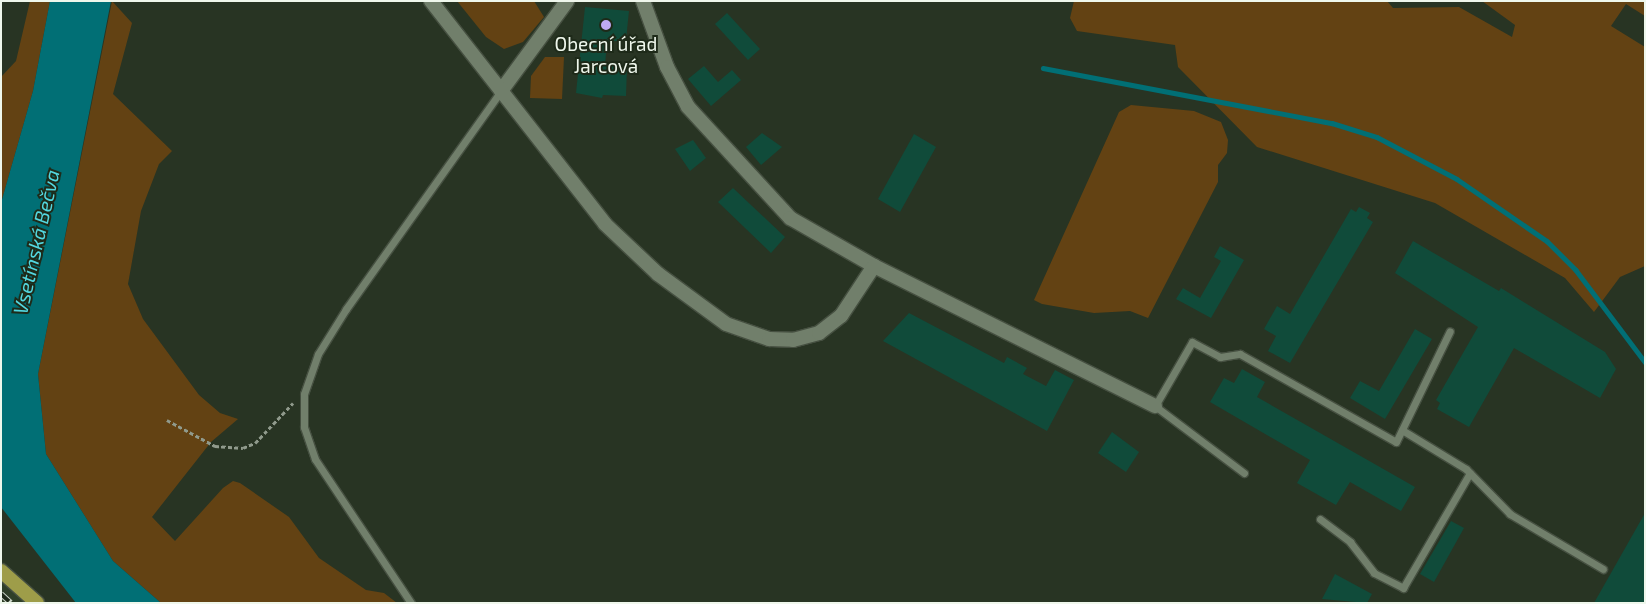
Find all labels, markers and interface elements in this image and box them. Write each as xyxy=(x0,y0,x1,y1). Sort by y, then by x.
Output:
marker: Obecní úřad Jarcová xyxy=(600,19,612,31)
place label: Obecní úřad Jarcová xyxy=(555,33,657,77)
water label: Vsetínská Bečva xyxy=(8,167,64,317)

